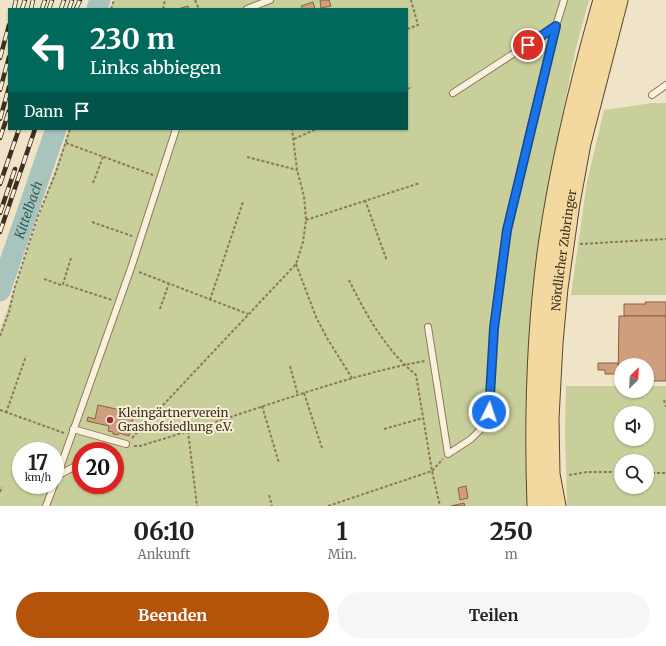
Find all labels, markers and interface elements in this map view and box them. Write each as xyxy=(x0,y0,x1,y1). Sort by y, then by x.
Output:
text: 230 m xyxy=(90,21,175,57)
icon: left xyxy=(24,24,76,76)
pin xyxy=(511,28,545,62)
icon: arrive xyxy=(517,34,539,56)
text: Links abbiegen xyxy=(90,56,222,79)
icon: arrive xyxy=(71,100,93,122)
text: Dann xyxy=(24,102,63,121)
water label: Kittelbach xyxy=(10,179,46,242)
street label: Nördlicher Zubringer xyxy=(548,188,579,312)
north arrow xyxy=(614,358,654,398)
map controls xyxy=(614,358,654,494)
position arrow xyxy=(468,391,510,433)
place label: Kleingärtnerverein Grashofsiedlung e.V. xyxy=(118,405,233,434)
button: sound xyxy=(614,406,654,446)
marker: Kleingärtnerverein Grashofsiedlung e.V. xyxy=(105,415,115,425)
speed limit sign: 20 xyxy=(72,442,124,494)
text: 17 xyxy=(28,450,48,475)
button: search xyxy=(614,454,654,494)
text: km/h xyxy=(25,471,51,484)
text: 06:10 xyxy=(133,516,195,547)
text: 1 xyxy=(337,516,348,547)
text: 250 xyxy=(490,516,533,547)
text: Ankunft xyxy=(137,546,190,563)
text: Min. xyxy=(328,546,357,563)
text: m xyxy=(505,546,518,563)
button: Beenden xyxy=(16,592,329,638)
button: Teilen xyxy=(337,592,650,638)

